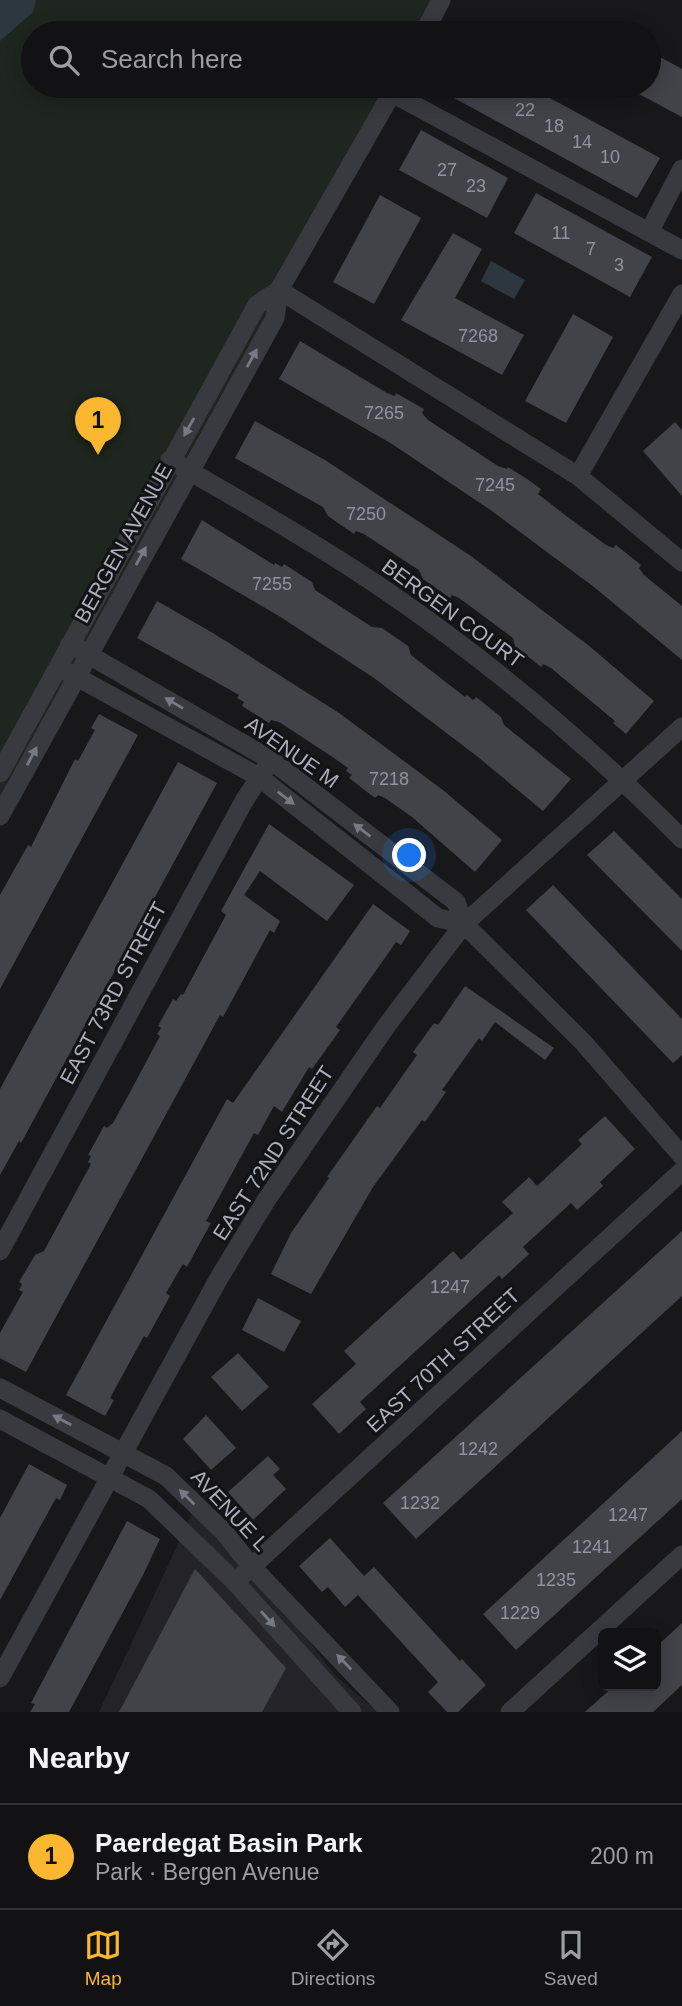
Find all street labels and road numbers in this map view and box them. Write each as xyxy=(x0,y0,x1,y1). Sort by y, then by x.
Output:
street label: BERGEN AVENUE xyxy=(70,460,176,626)
street label: BERGEN COURT xyxy=(378,554,528,672)
street label: AVENUE M xyxy=(241,712,343,792)
street label: EAST 73RD STREET xyxy=(55,898,171,1088)
street label: EAST 72ND STREET xyxy=(208,1062,338,1244)
street label: EAST 70TH STREET xyxy=(362,1283,524,1437)
street label: AVENUE L xyxy=(187,1465,273,1555)

